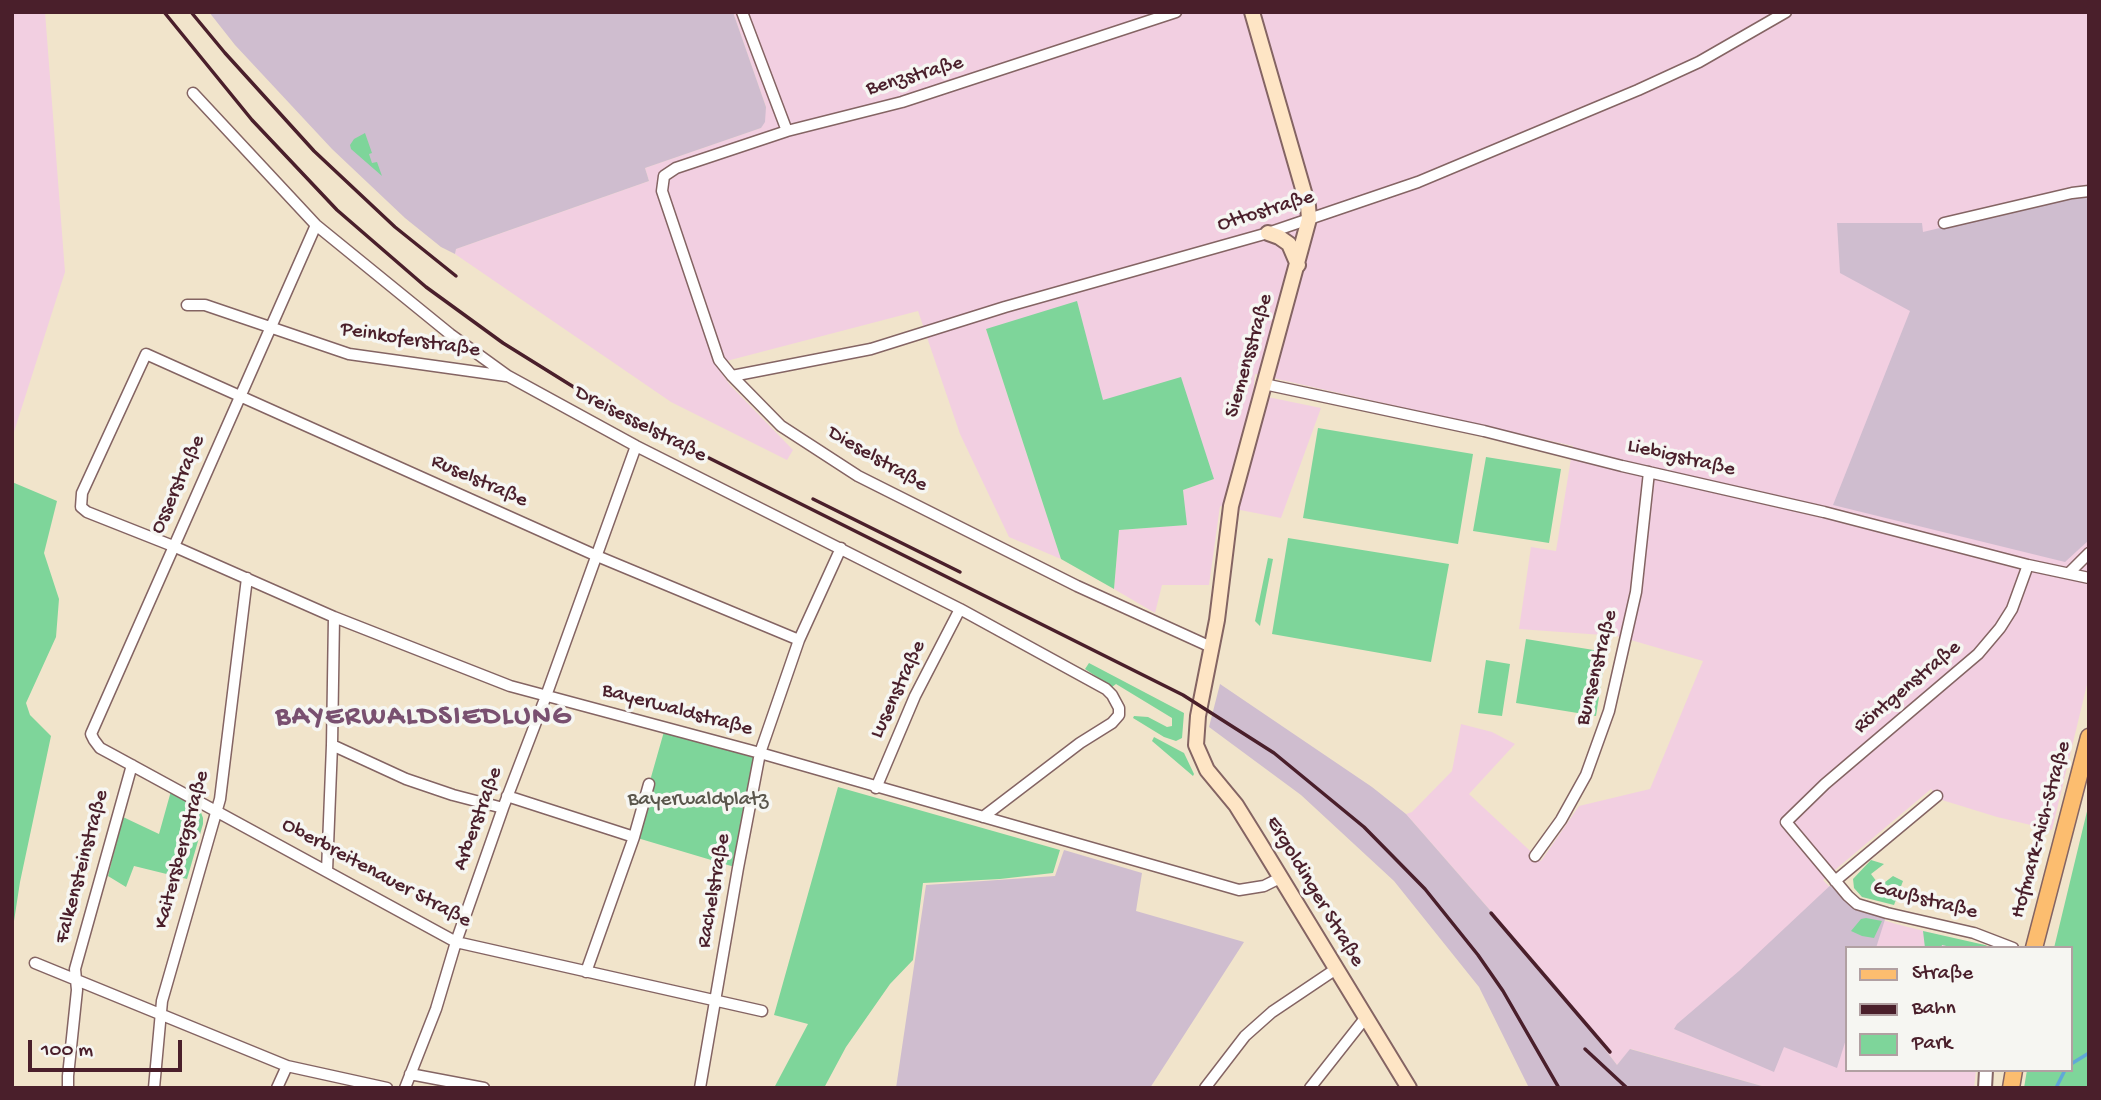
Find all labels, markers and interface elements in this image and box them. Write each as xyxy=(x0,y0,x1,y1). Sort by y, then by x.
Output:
street label: Benzstraße xyxy=(864,51,966,103)
street label: Ottostraße xyxy=(1215,185,1317,239)
street label: Siemensstraße xyxy=(1220,291,1280,421)
street label: Peinkoferstraße xyxy=(338,318,482,364)
street label: Dreisesselstraße xyxy=(570,381,710,469)
street label: Dieselstraße xyxy=(823,421,931,499)
street label: Osserstraße xyxy=(146,432,212,538)
street label: Liebigstraße xyxy=(1625,434,1737,484)
street label: Ruselstraße xyxy=(427,450,531,514)
street label: Bunsenstraße xyxy=(1571,608,1625,728)
street label: Röntgenstraße xyxy=(1849,636,1967,740)
street label: Lusenstraße xyxy=(865,637,933,743)
street label: Bayerwaldstraße xyxy=(599,679,755,743)
district label: BAYERWALDSIEDLUNG xyxy=(278,702,570,736)
street label: Hofmark-Aich-Straße xyxy=(2006,739,2078,921)
street label: Arberstraße xyxy=(449,764,509,874)
street label: Kaitersbergstraße xyxy=(150,768,216,932)
street label: Falkensteinstraße xyxy=(50,787,116,947)
park label: Bayerwaldplatz xyxy=(628,788,768,814)
street label: Ergoldinger Straße xyxy=(1259,812,1369,972)
street label: Oberbreitenauer Straße xyxy=(277,813,475,935)
street label: Rachelstraße xyxy=(693,832,737,950)
street label: Gaußstraße xyxy=(1870,876,1980,926)
legend xyxy=(1846,946,2073,1072)
text: Straße xyxy=(1912,962,1973,987)
text: Bahn xyxy=(1912,997,1956,1022)
scale bar xyxy=(32,1026,186,1070)
text: Park xyxy=(1912,1032,1952,1057)
text: 100 m xyxy=(41,1039,93,1064)

